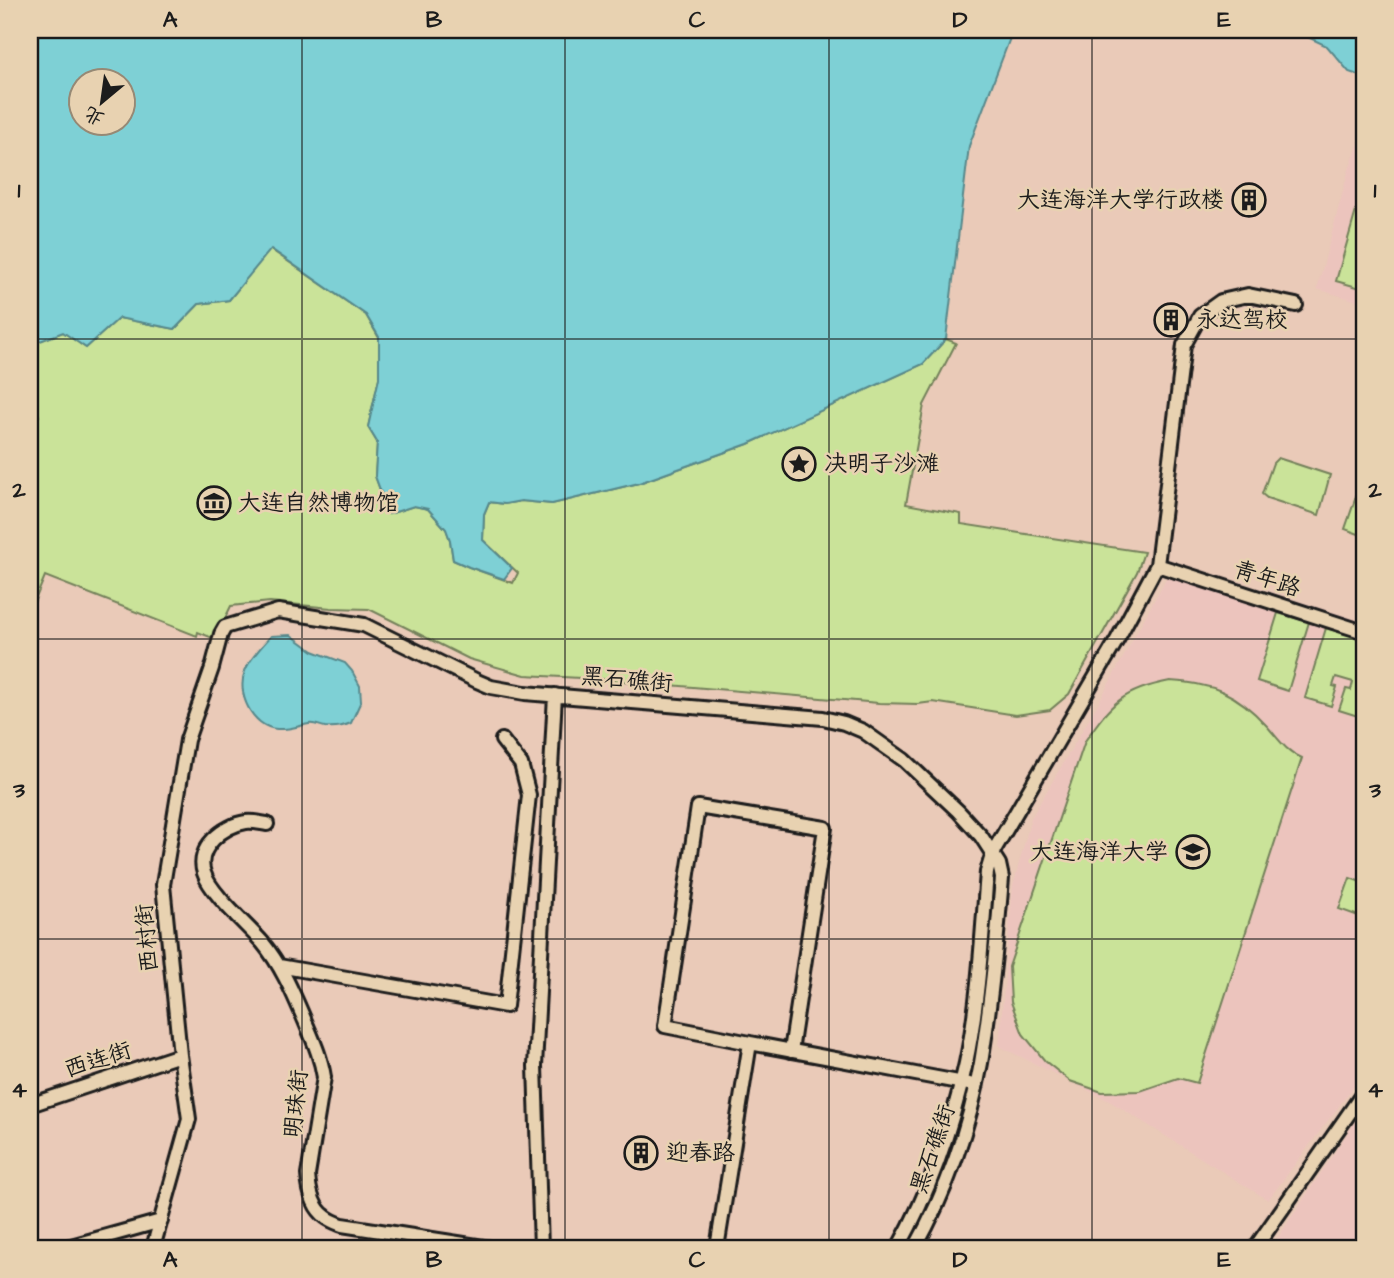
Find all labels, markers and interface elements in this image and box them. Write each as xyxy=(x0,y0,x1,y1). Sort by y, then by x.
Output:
text: A xyxy=(163,4,178,36)
text: B xyxy=(426,4,443,36)
text: C xyxy=(689,4,706,36)
text: D xyxy=(953,4,968,36)
text: E xyxy=(1217,4,1231,36)
north arrow xyxy=(66,66,136,136)
text: 北 xyxy=(80,99,109,132)
text: 1 xyxy=(18,174,21,206)
text: 1 xyxy=(1374,174,1377,206)
building icon: 大连海洋大学行政楼 xyxy=(1230,181,1268,219)
place label: 大连海洋大学行政楼 xyxy=(1017,184,1224,216)
building icon: 永达驾校 xyxy=(1152,301,1190,339)
place label: 永达驾校 xyxy=(1196,304,1288,336)
place icon: 决明子沙滩 xyxy=(780,445,818,483)
place label: 决明子沙滩 xyxy=(824,448,939,480)
text: 2 xyxy=(11,474,26,506)
text: 2 xyxy=(1367,474,1382,506)
museum icon: 大连自然博物馆 xyxy=(195,484,233,522)
place label: 大连自然博物馆 xyxy=(238,487,399,519)
street label: 青年路 xyxy=(1229,553,1305,605)
street label: 黑石礁街 xyxy=(580,660,674,700)
text: 3 xyxy=(12,774,25,806)
text: 3 xyxy=(1368,774,1381,806)
school or university icon: 大连海洋大学 xyxy=(1174,833,1212,871)
place label: 大连海洋大学 xyxy=(1030,836,1168,868)
street label: 西村街 xyxy=(128,902,166,974)
street label: 西连街 xyxy=(60,1034,136,1086)
street label: 明珠街 xyxy=(276,1068,316,1140)
text: 4 xyxy=(11,1074,27,1106)
text: 4 xyxy=(1367,1074,1383,1106)
street label: 黑石礁街 xyxy=(903,1100,963,1198)
building icon: 迎春路 xyxy=(622,1134,660,1172)
place label: 迎春路 xyxy=(666,1137,735,1169)
text: A xyxy=(163,1244,178,1276)
text: B xyxy=(426,1244,443,1276)
text: C xyxy=(689,1244,706,1276)
text: D xyxy=(953,1244,968,1276)
text: E xyxy=(1217,1244,1231,1276)

